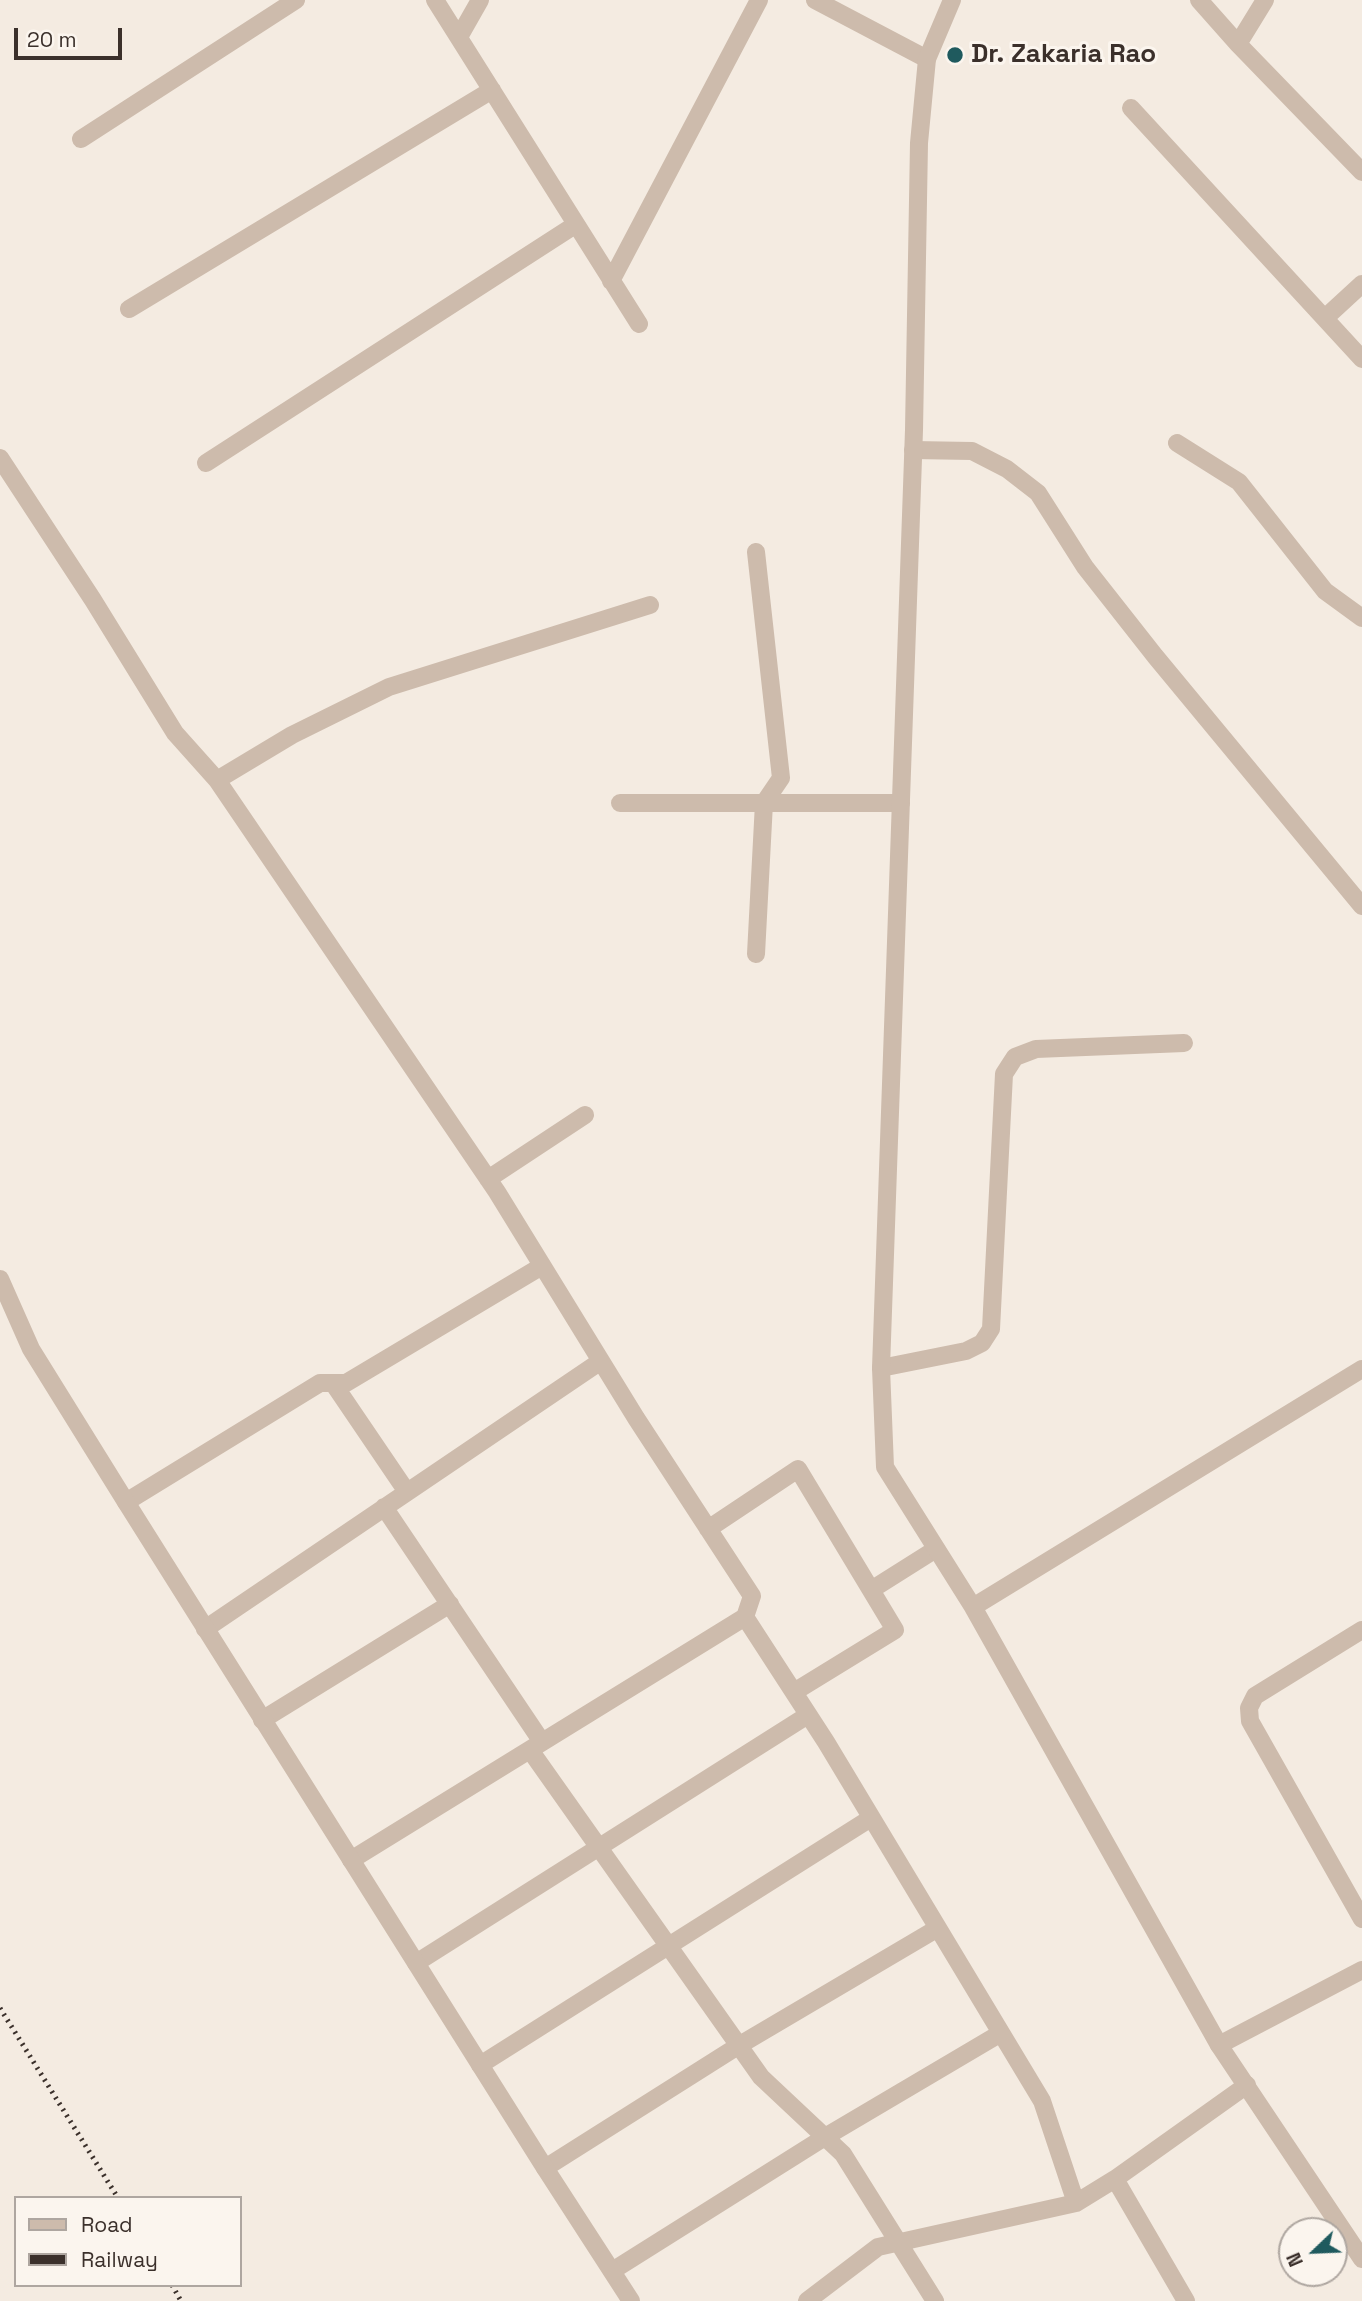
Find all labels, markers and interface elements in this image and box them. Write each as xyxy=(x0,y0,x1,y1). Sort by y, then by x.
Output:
scale bar xyxy=(18,14,126,58)
text: 20 m xyxy=(27,26,77,53)
place label: Dr. Zakaria Rao xyxy=(971,39,1156,71)
marker: Dr. Zakaria Rao xyxy=(945,45,965,65)
legend xyxy=(14,2196,242,2287)
text: Road xyxy=(81,2211,133,2238)
north arrow xyxy=(1278,2217,1348,2287)
text: Railway xyxy=(81,2246,158,2273)
text: N xyxy=(1281,2249,1309,2270)

